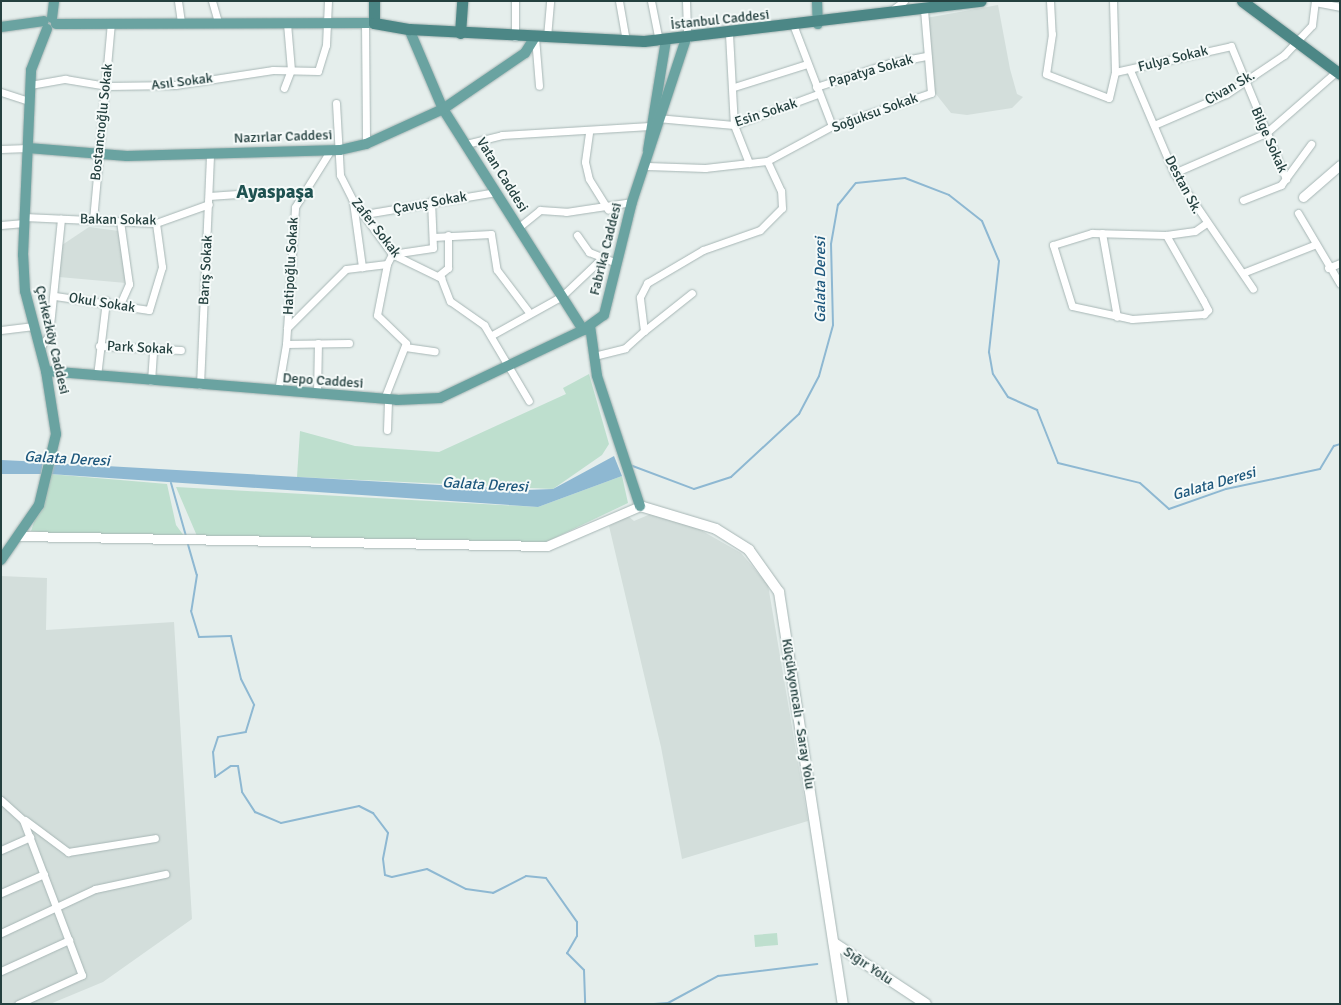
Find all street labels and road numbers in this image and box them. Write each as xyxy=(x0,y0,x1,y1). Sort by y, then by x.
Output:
street label: İstanbul Caddesi xyxy=(670,6,770,34)
street label: Fulya Sokak xyxy=(1136,42,1210,76)
street label: Papatya Sokak xyxy=(827,51,915,91)
street label: Bostancıoğlu Sokak xyxy=(87,63,117,181)
street label: Civan Sk. xyxy=(1202,67,1258,109)
street label: Asıl Sokak xyxy=(150,70,214,94)
street label: Soğuksu Sokak xyxy=(830,90,920,136)
street label: Esin Sokak xyxy=(733,95,799,131)
street label: Bilge Sokak xyxy=(1247,105,1291,175)
street label: Nazırlar Caddesi xyxy=(234,127,332,147)
street label: Vatan Caddesi xyxy=(473,135,531,215)
street label: Destan Sk. xyxy=(1161,153,1205,217)
street label: Çavuş Sokak xyxy=(392,188,468,218)
street label: Zafer Sokak xyxy=(348,195,404,261)
street label: Fabrika Caddesi xyxy=(586,201,626,297)
street label: Bakan Sokak xyxy=(80,211,156,229)
street label: Hatipoğlu Sokak xyxy=(280,217,302,315)
street label: Barış Sokak xyxy=(196,235,216,305)
street label: Çerkezköy Caddesi xyxy=(31,284,73,396)
street label: Okul Sokak xyxy=(68,289,136,317)
street label: Park Sokak xyxy=(107,338,173,358)
street label: Depo Caddesi xyxy=(282,370,364,392)
street label: Küçükyoncalı - Saray Yolu xyxy=(778,637,818,791)
street label: Sığır Yolu xyxy=(840,943,896,989)

